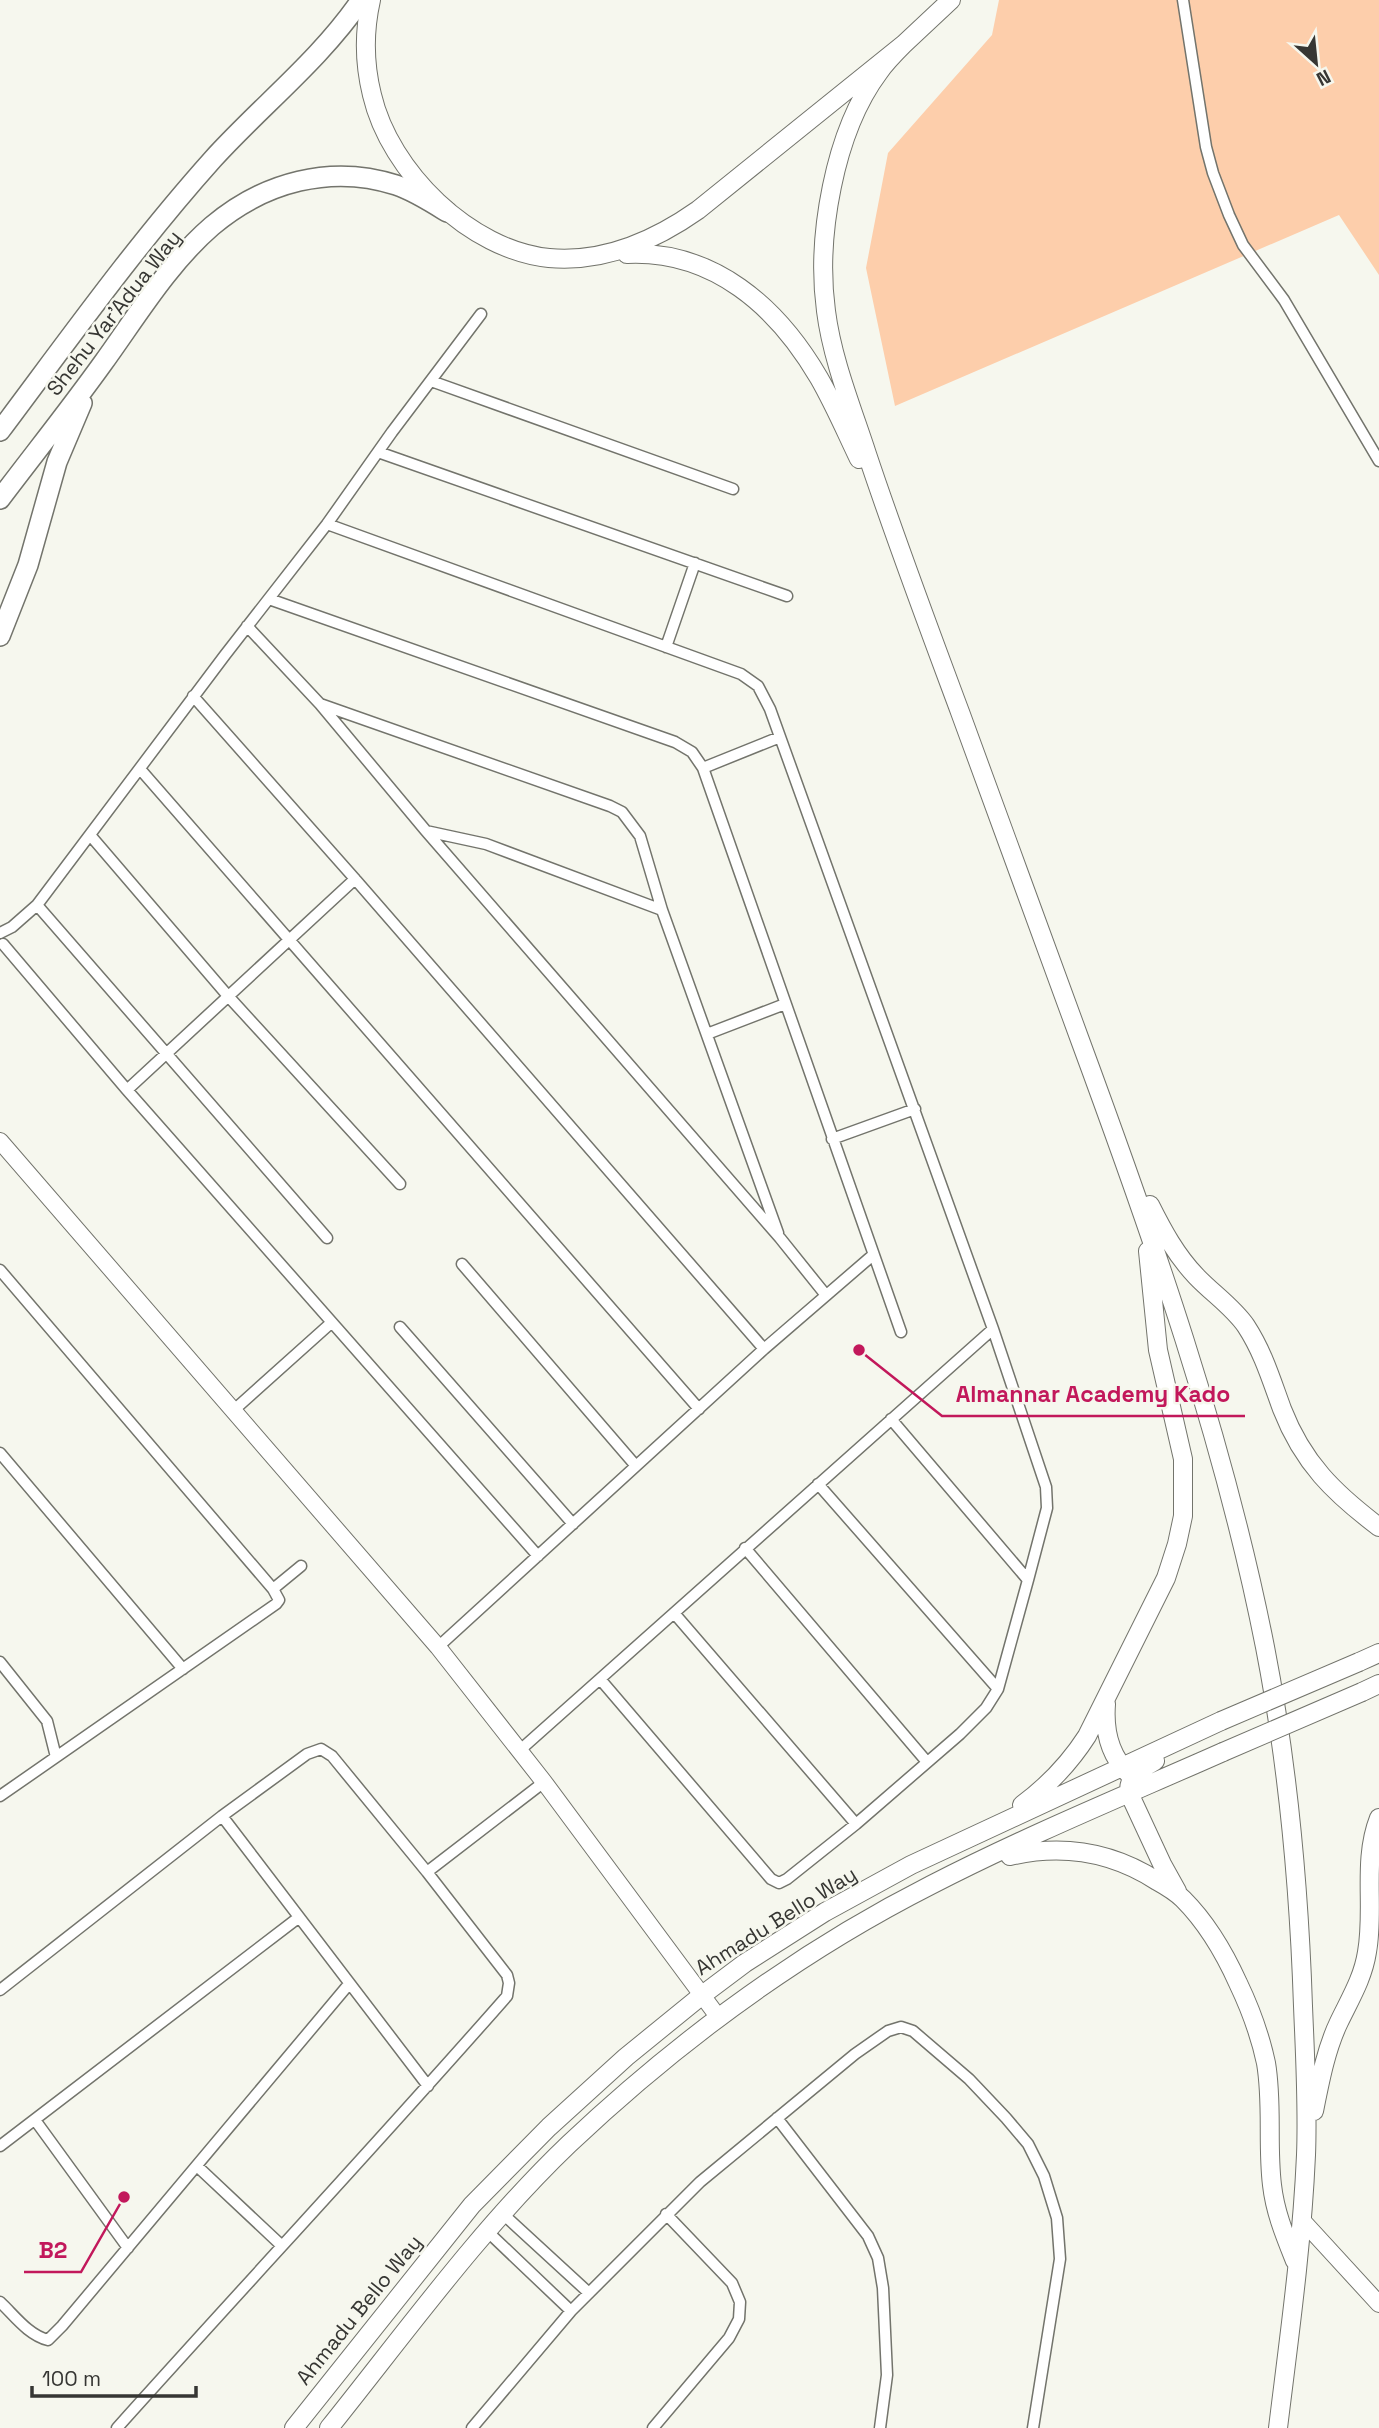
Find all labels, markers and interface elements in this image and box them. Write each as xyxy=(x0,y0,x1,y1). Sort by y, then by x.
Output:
north arrow xyxy=(1281,28,1351,98)
text: N xyxy=(1312,64,1335,92)
street label: Shehu Yar'Adua Way xyxy=(40,224,187,401)
callout: Almannar Academy Kado xyxy=(942,1372,1245,1416)
text: Almannar Academy Kado xyxy=(956,1379,1230,1409)
street label: Ahmadu Bello Way xyxy=(690,1860,861,1981)
callout: B2 xyxy=(24,2228,81,2272)
street label: Ahmadu Bello Way xyxy=(290,2229,427,2390)
text: B2 xyxy=(39,2235,67,2265)
scale bar xyxy=(32,2354,196,2398)
text: 100 m xyxy=(42,2365,101,2392)

